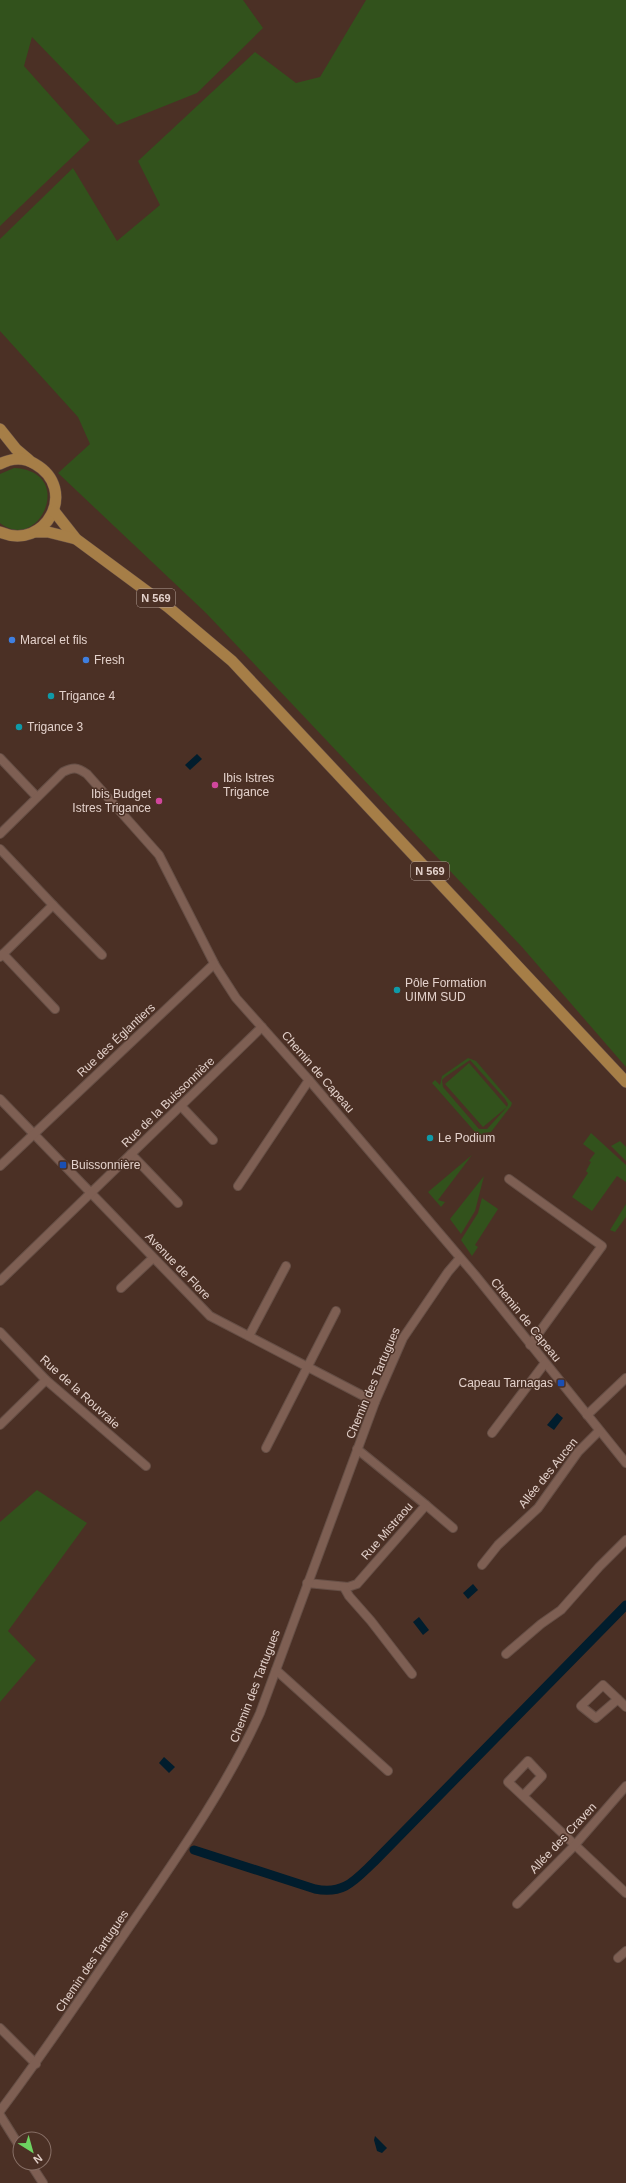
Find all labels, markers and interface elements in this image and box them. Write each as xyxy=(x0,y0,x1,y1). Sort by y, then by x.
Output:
road number: N 569 xyxy=(137,589,175,607)
place label: Marcel et fils xyxy=(20,633,87,647)
marker: Marcel et fils xyxy=(7,635,17,645)
place label: Fresh xyxy=(94,653,125,667)
marker: Fresh xyxy=(81,655,91,665)
place label: Trigance 4 xyxy=(59,689,116,703)
marker: Trigance 4 xyxy=(46,691,56,701)
place label: Trigance 3 xyxy=(27,720,84,734)
marker: Trigance 3 xyxy=(14,722,24,732)
place label: Ibis Istres Trigance xyxy=(223,771,274,799)
marker: Ibis Istres Trigance xyxy=(210,780,220,790)
place label: Ibis Budget Istres Trigance xyxy=(72,787,152,815)
marker: Ibis Budget Istres Trigance xyxy=(154,796,164,806)
road number: N 569 xyxy=(411,862,449,880)
place label: Pôle Formation UIMM SUD xyxy=(405,976,486,1004)
marker: Pôle Formation UIMM SUD xyxy=(392,985,402,995)
street label: Rue des Églantiers xyxy=(73,1000,158,1080)
street label: Chemin de Capeau xyxy=(279,1028,357,1116)
street label: Rue de la Buissonnière xyxy=(119,1054,218,1150)
place label: Le Podium xyxy=(438,1131,495,1145)
marker: Le Podium xyxy=(425,1133,435,1143)
place label: Buissonnière xyxy=(71,1158,141,1172)
marker: Buissonnière xyxy=(58,1160,68,1170)
street label: Avenue de Flore xyxy=(142,1230,214,1303)
street label: Chemin de Capeau xyxy=(488,1275,564,1365)
street label: Chemin des Tartugues xyxy=(343,1325,403,1441)
street label: Rue de la Rouvraie xyxy=(37,1352,123,1432)
place label: Capeau Tarnagas xyxy=(458,1376,553,1390)
marker: Capeau Tarnagas xyxy=(556,1378,566,1388)
street label: Allée des Aucen xyxy=(515,1435,581,1511)
street label: Rue Mistraou xyxy=(358,1499,416,1563)
street label: Chemin des Tartugues xyxy=(227,1628,283,1744)
street label: Allée des Craven xyxy=(527,1800,599,1876)
street label: Chemin des Tartugues xyxy=(53,1907,131,2015)
north arrow xyxy=(12,2131,52,2171)
text: N xyxy=(31,2152,45,2166)

